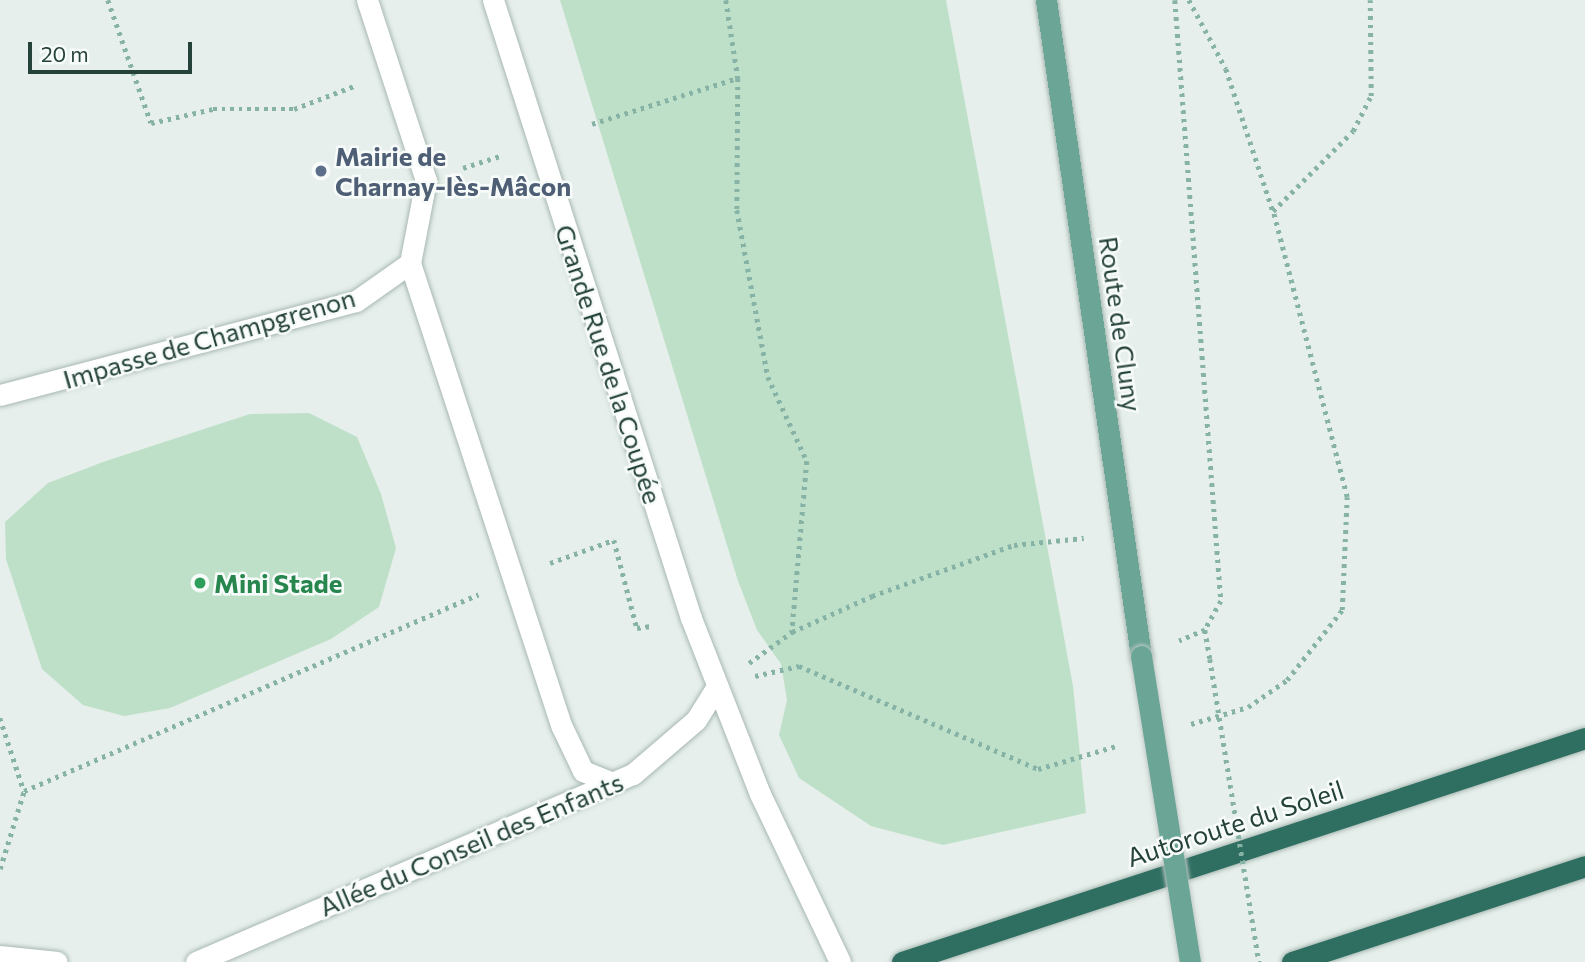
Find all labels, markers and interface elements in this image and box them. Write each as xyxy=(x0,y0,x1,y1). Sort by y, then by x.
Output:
scale bar xyxy=(32,28,196,72)
text: 20 m xyxy=(41,41,89,66)
place label: Mairie de Charnay-lès-Mâcon xyxy=(335,140,571,202)
marker: Mairie de Charnay-lès-Mâcon xyxy=(313,163,329,179)
street label: Grande Rue de la Coupée xyxy=(549,221,669,507)
street label: Route de Cluny xyxy=(1093,234,1149,414)
street label: Impasse de Champgrenon xyxy=(59,281,359,395)
place label: Mini Stade xyxy=(214,567,342,599)
marker: Mini Stade xyxy=(192,575,208,591)
street label: Allée du Conseil des Enfants xyxy=(314,766,628,922)
street label: Autoroute du Soleil xyxy=(1123,773,1347,873)

